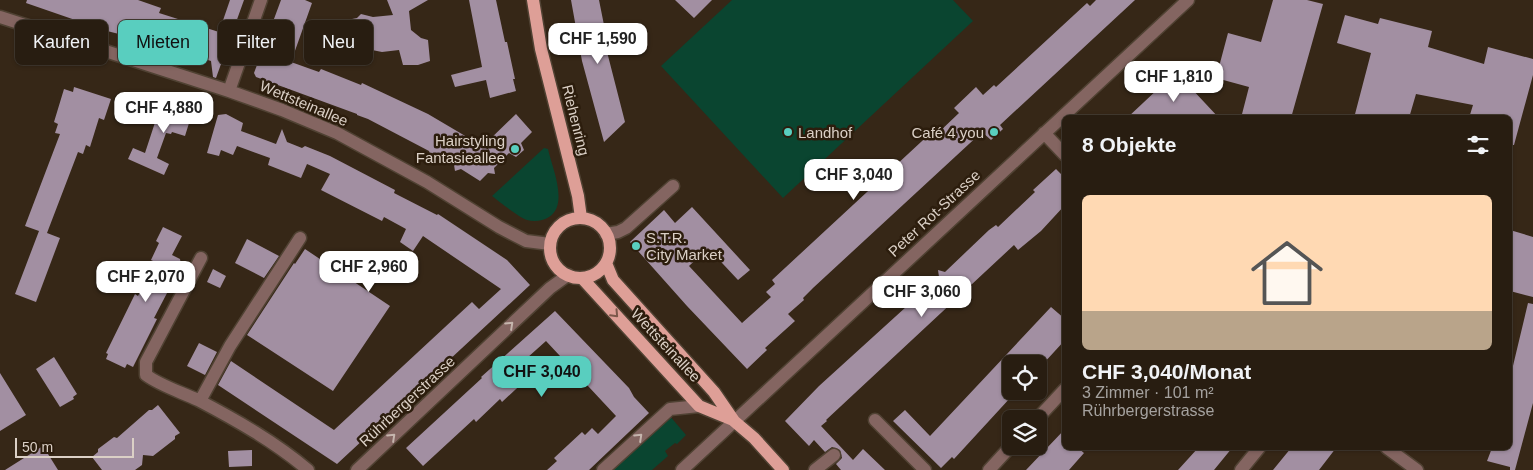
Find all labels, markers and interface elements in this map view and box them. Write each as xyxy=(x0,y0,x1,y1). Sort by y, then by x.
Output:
chip: Kaufen xyxy=(15,20,108,65)
chip: Mieten xyxy=(118,20,208,65)
chip: Filter xyxy=(218,20,294,65)
chip: Neu xyxy=(304,20,373,65)
pin: CHF 1,590 xyxy=(541,22,655,65)
text: CHF 1,590 xyxy=(559,30,637,47)
pin: CHF 1,810 xyxy=(1117,61,1231,103)
text: CHF 1,810 xyxy=(1135,68,1213,85)
street label: Wettsteinallee xyxy=(257,77,351,129)
street label: Riehenring xyxy=(559,83,593,157)
pin: CHF 4,880 xyxy=(107,92,221,134)
text: CHF 4,880 xyxy=(125,99,203,116)
place label: Landhof xyxy=(798,124,853,141)
place label: Café 4 you xyxy=(911,124,984,141)
marker: Landhof xyxy=(782,126,794,138)
marker: Café 4 you xyxy=(988,126,1000,138)
icon: filters xyxy=(1464,131,1492,159)
place label: Hairstyling Fantasieallee xyxy=(416,132,505,166)
text: 8 Objekte xyxy=(1082,133,1177,156)
marker: Hairstyling Fantasieallee xyxy=(509,143,521,155)
pin: CHF 3,040 xyxy=(797,158,911,201)
text: CHF 3,040 xyxy=(815,166,893,183)
street label: Peter Rot-Strasse xyxy=(885,166,983,260)
icon: home xyxy=(1242,228,1332,318)
place label: S.T.R. City Market xyxy=(646,229,723,263)
marker: S.T.R. City Market xyxy=(630,240,642,252)
pin: CHF 2,960 xyxy=(312,250,426,293)
text: CHF 2,960 xyxy=(330,258,408,275)
pin: CHF 2,070 xyxy=(89,260,203,303)
text: CHF 2,070 xyxy=(107,268,185,285)
pin: CHF 3,060 xyxy=(865,276,979,318)
text: CHF 3,060 xyxy=(883,283,961,300)
street label: Wettsteinallee xyxy=(628,305,704,385)
one-way arrow xyxy=(609,308,618,317)
one-way arrow xyxy=(505,322,514,331)
street label: Rührbergerstrasse xyxy=(356,352,458,450)
map controls xyxy=(1002,355,1047,455)
button: locate xyxy=(1002,355,1047,400)
pin: CHF 3,040 xyxy=(485,356,599,398)
text: CHF 3,040/Monat xyxy=(1082,360,1251,383)
text: CHF 3,040 xyxy=(503,363,581,380)
text: 3 Zimmer · 101 m² xyxy=(1082,384,1214,401)
text: Rührbergerstrasse xyxy=(1082,402,1215,419)
button: layers xyxy=(1002,410,1047,455)
one-way arrow xyxy=(387,434,396,443)
one-way arrow xyxy=(633,434,642,443)
scale bar xyxy=(15,435,134,458)
text: 50 m xyxy=(22,439,53,455)

